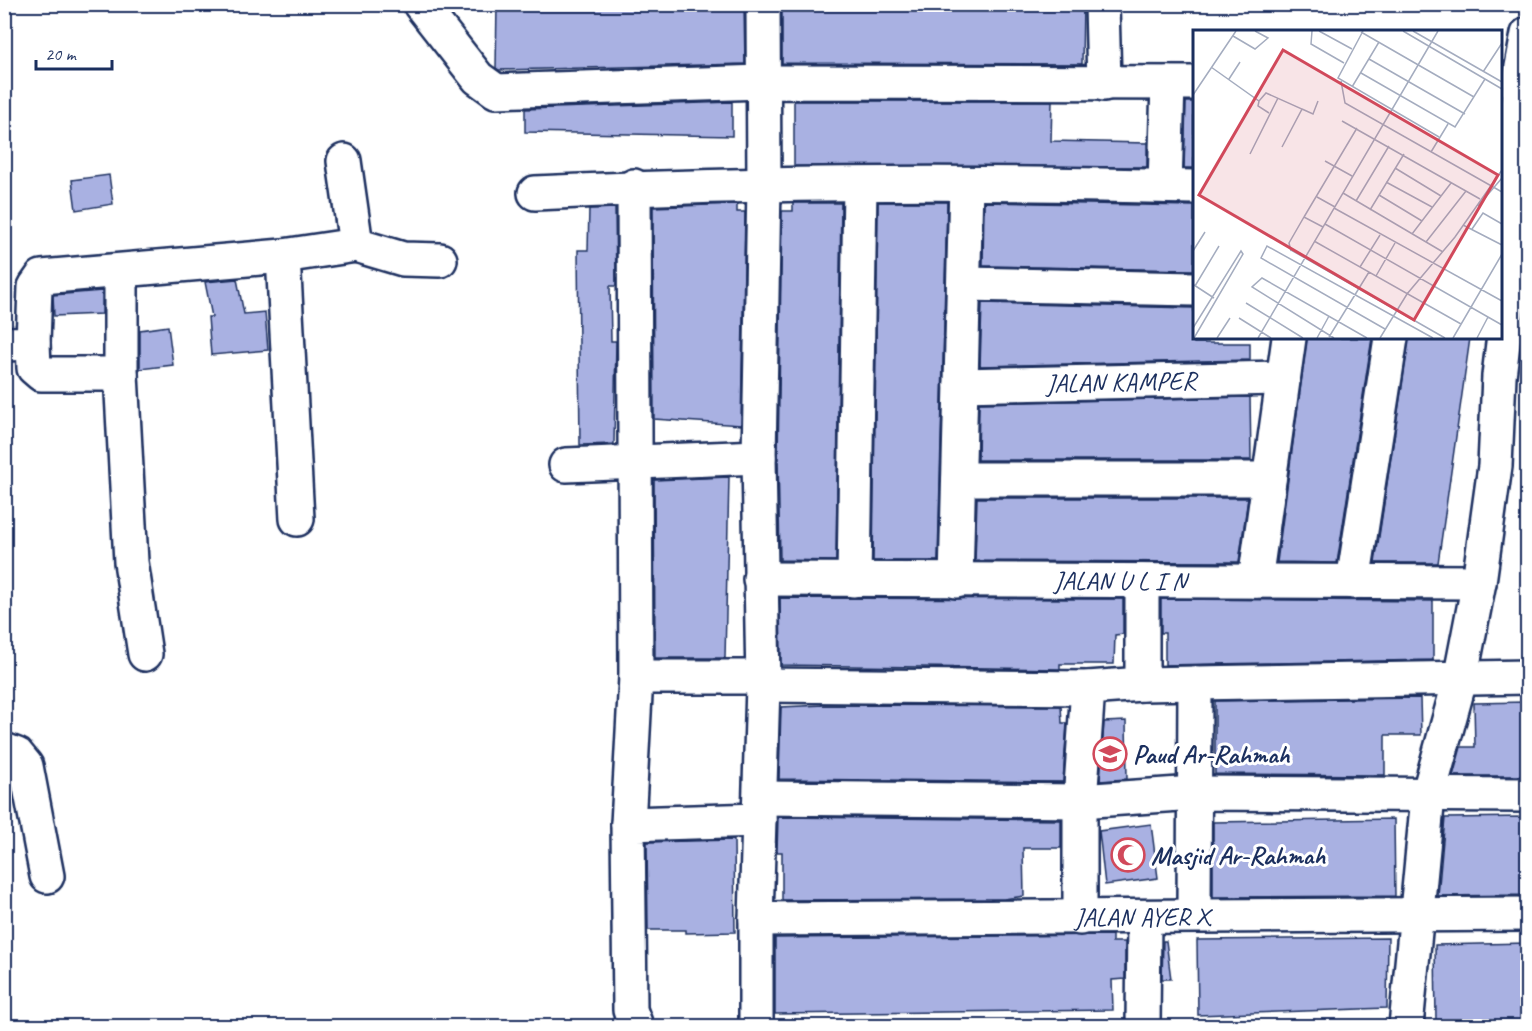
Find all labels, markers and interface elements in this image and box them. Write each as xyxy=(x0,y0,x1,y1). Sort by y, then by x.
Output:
inset map xyxy=(1193,30,1502,339)
scale bar xyxy=(36,33,112,71)
text: 20 m xyxy=(45,43,78,65)
street label: JALAN KAMPER xyxy=(1044,363,1199,400)
street label: JALAN U L I N xyxy=(1052,564,1191,597)
school or university icon: Paud Ar-Rahmah xyxy=(1092,736,1128,772)
place label: Paud Ar-Rahmah xyxy=(1133,738,1291,771)
mosque icon: Masjid Ar-Rahmah xyxy=(1110,837,1146,873)
place label: Masjid Ar-Rahmah xyxy=(1151,839,1326,872)
street label: JALAN AYER X xyxy=(1072,900,1214,933)

